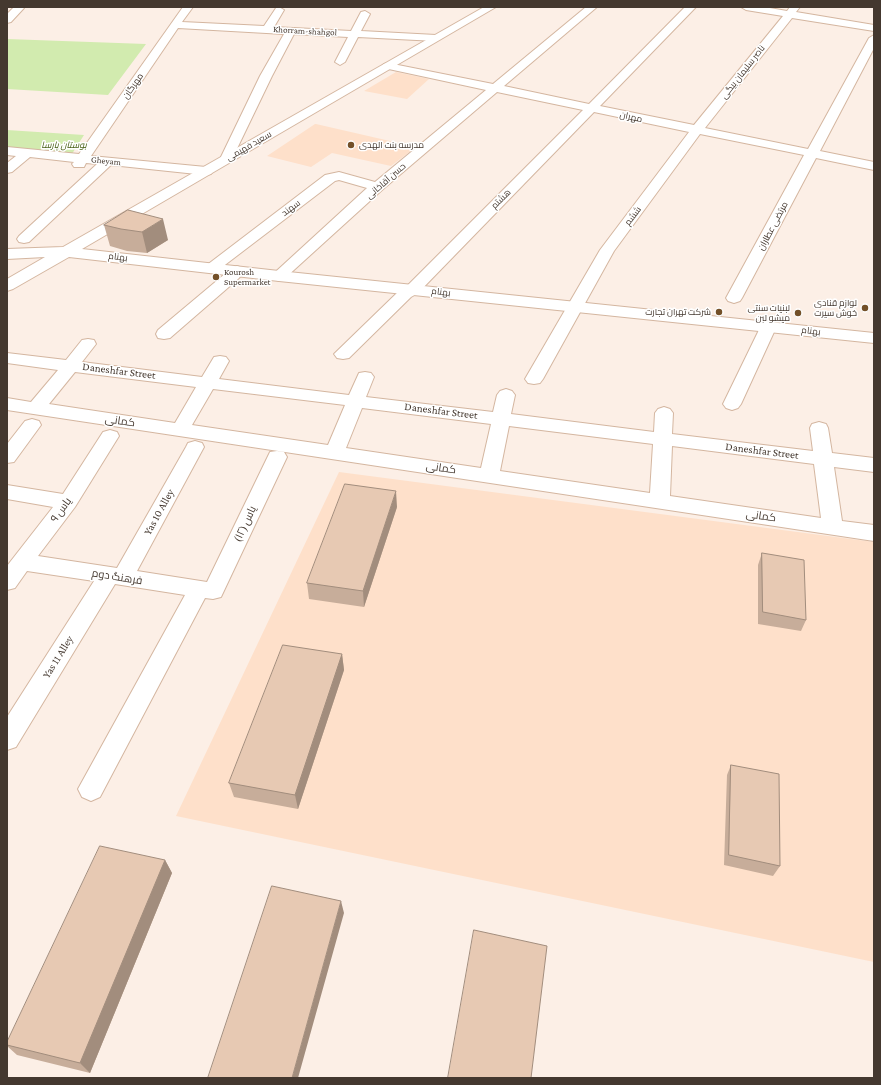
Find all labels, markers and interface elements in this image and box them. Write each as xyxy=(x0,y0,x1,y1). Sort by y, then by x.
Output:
street label: Khorram-shahgol xyxy=(273,24,337,38)
street label: ناصر سلیمان بیگی xyxy=(719,43,767,101)
street label: مهرگان xyxy=(120,71,146,101)
street label: مهران xyxy=(619,109,643,125)
street label: سعید فهیمی xyxy=(224,129,274,163)
park label: بوستان پارسا xyxy=(41,140,87,150)
marker: مدرسه بنت الهدی xyxy=(346,140,356,150)
place label: مدرسه بنت الهدی xyxy=(359,140,424,150)
street label: Gheyam xyxy=(91,154,121,168)
street label: حسن آقاخانی xyxy=(364,161,408,201)
street label: هشتم xyxy=(489,187,513,211)
street label: سهند xyxy=(279,197,303,219)
street label: مرتضی عطاران xyxy=(756,200,790,252)
street label: ششم xyxy=(622,204,644,228)
street label: بهنام xyxy=(108,251,128,263)
place label: Kourosh Supermarket xyxy=(224,267,271,288)
marker: Kourosh Supermarket xyxy=(211,272,221,282)
street label: بهنام xyxy=(431,286,451,298)
place label: لوازم قنادی خوش سیرت xyxy=(814,298,857,319)
place label: لبنیات سنتی میشو لبن xyxy=(747,303,790,324)
marker: لوازم قنادی خوش سیرت xyxy=(860,303,870,313)
place label: شرکت تهران تجارت xyxy=(645,307,711,317)
marker: شرکت تهران تجارت xyxy=(714,307,724,317)
marker: لبنیات سنتی میشو لبن xyxy=(793,308,803,318)
street label: بهنام xyxy=(801,325,821,337)
street label: Daneshfar Street xyxy=(82,360,156,382)
street label: Daneshfar Street xyxy=(404,400,478,422)
street label: کمانی xyxy=(104,412,136,430)
street label: Daneshfar Street xyxy=(725,440,799,462)
street label: کمانی xyxy=(425,459,457,477)
street label: Yas 10 Alley xyxy=(141,487,177,537)
street label: یاس ۹ xyxy=(48,495,74,525)
street label: یاس (۱۲) xyxy=(231,504,259,544)
street label: کمانی xyxy=(745,507,777,525)
street label: فرهنگ دوم xyxy=(91,566,143,588)
street label: Yas 11 Alley xyxy=(40,633,76,681)

